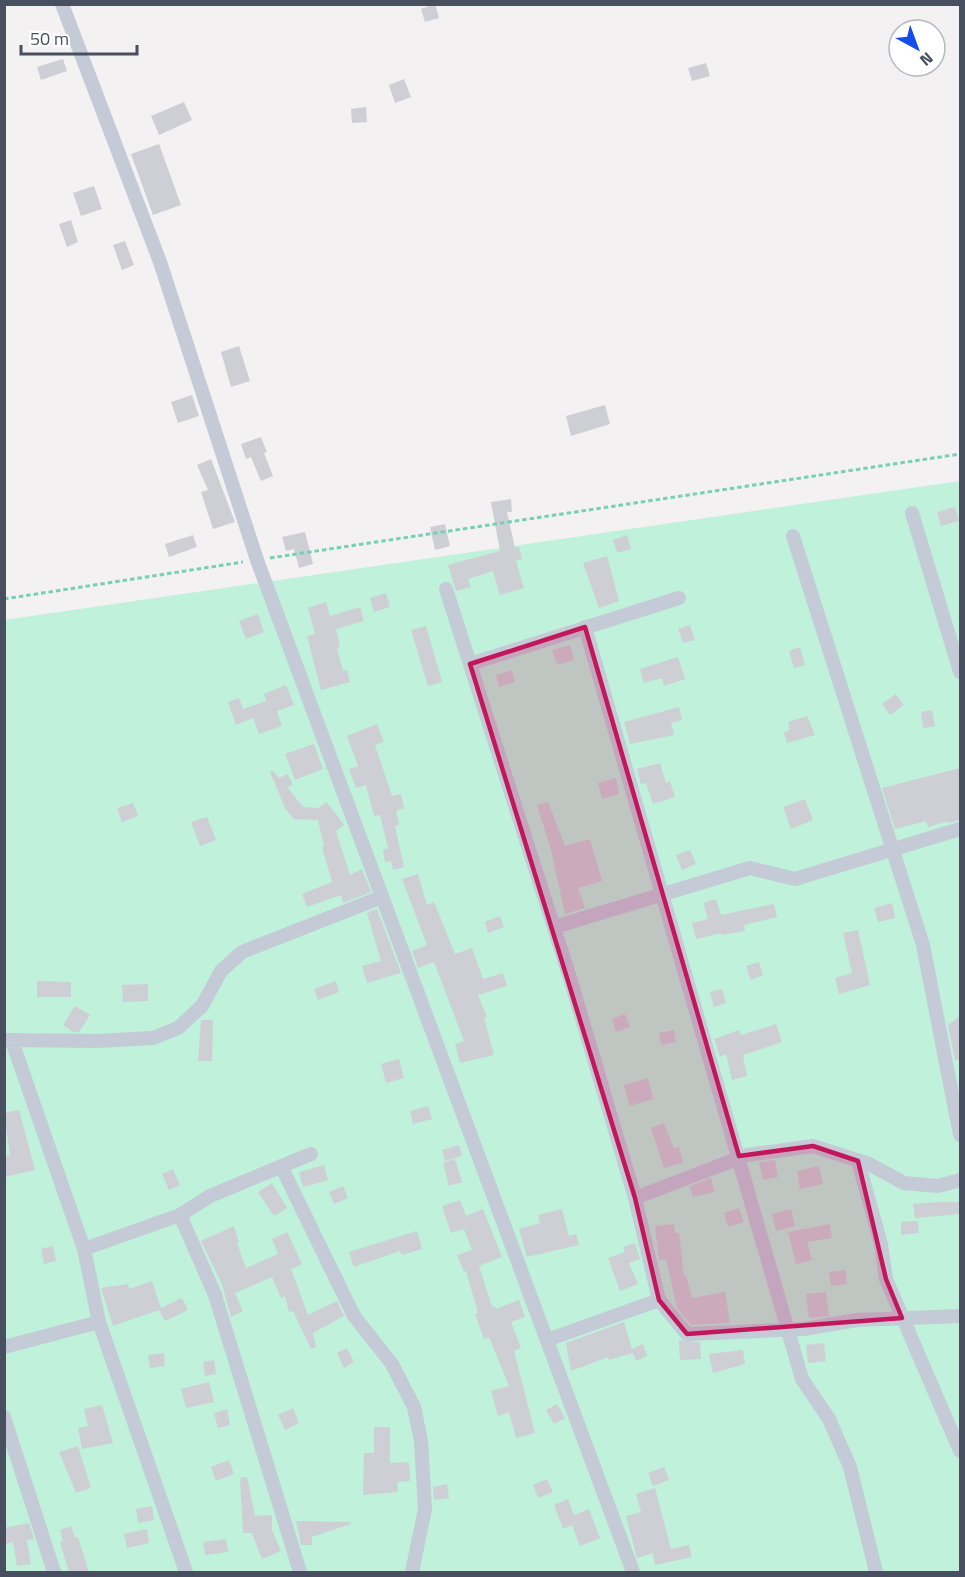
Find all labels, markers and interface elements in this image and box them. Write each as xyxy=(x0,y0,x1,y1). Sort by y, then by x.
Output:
scale bar xyxy=(21,18,136,56)
north arrow xyxy=(887,18,947,78)
text: 50 m xyxy=(30,25,69,52)
text: N xyxy=(915,47,939,72)

